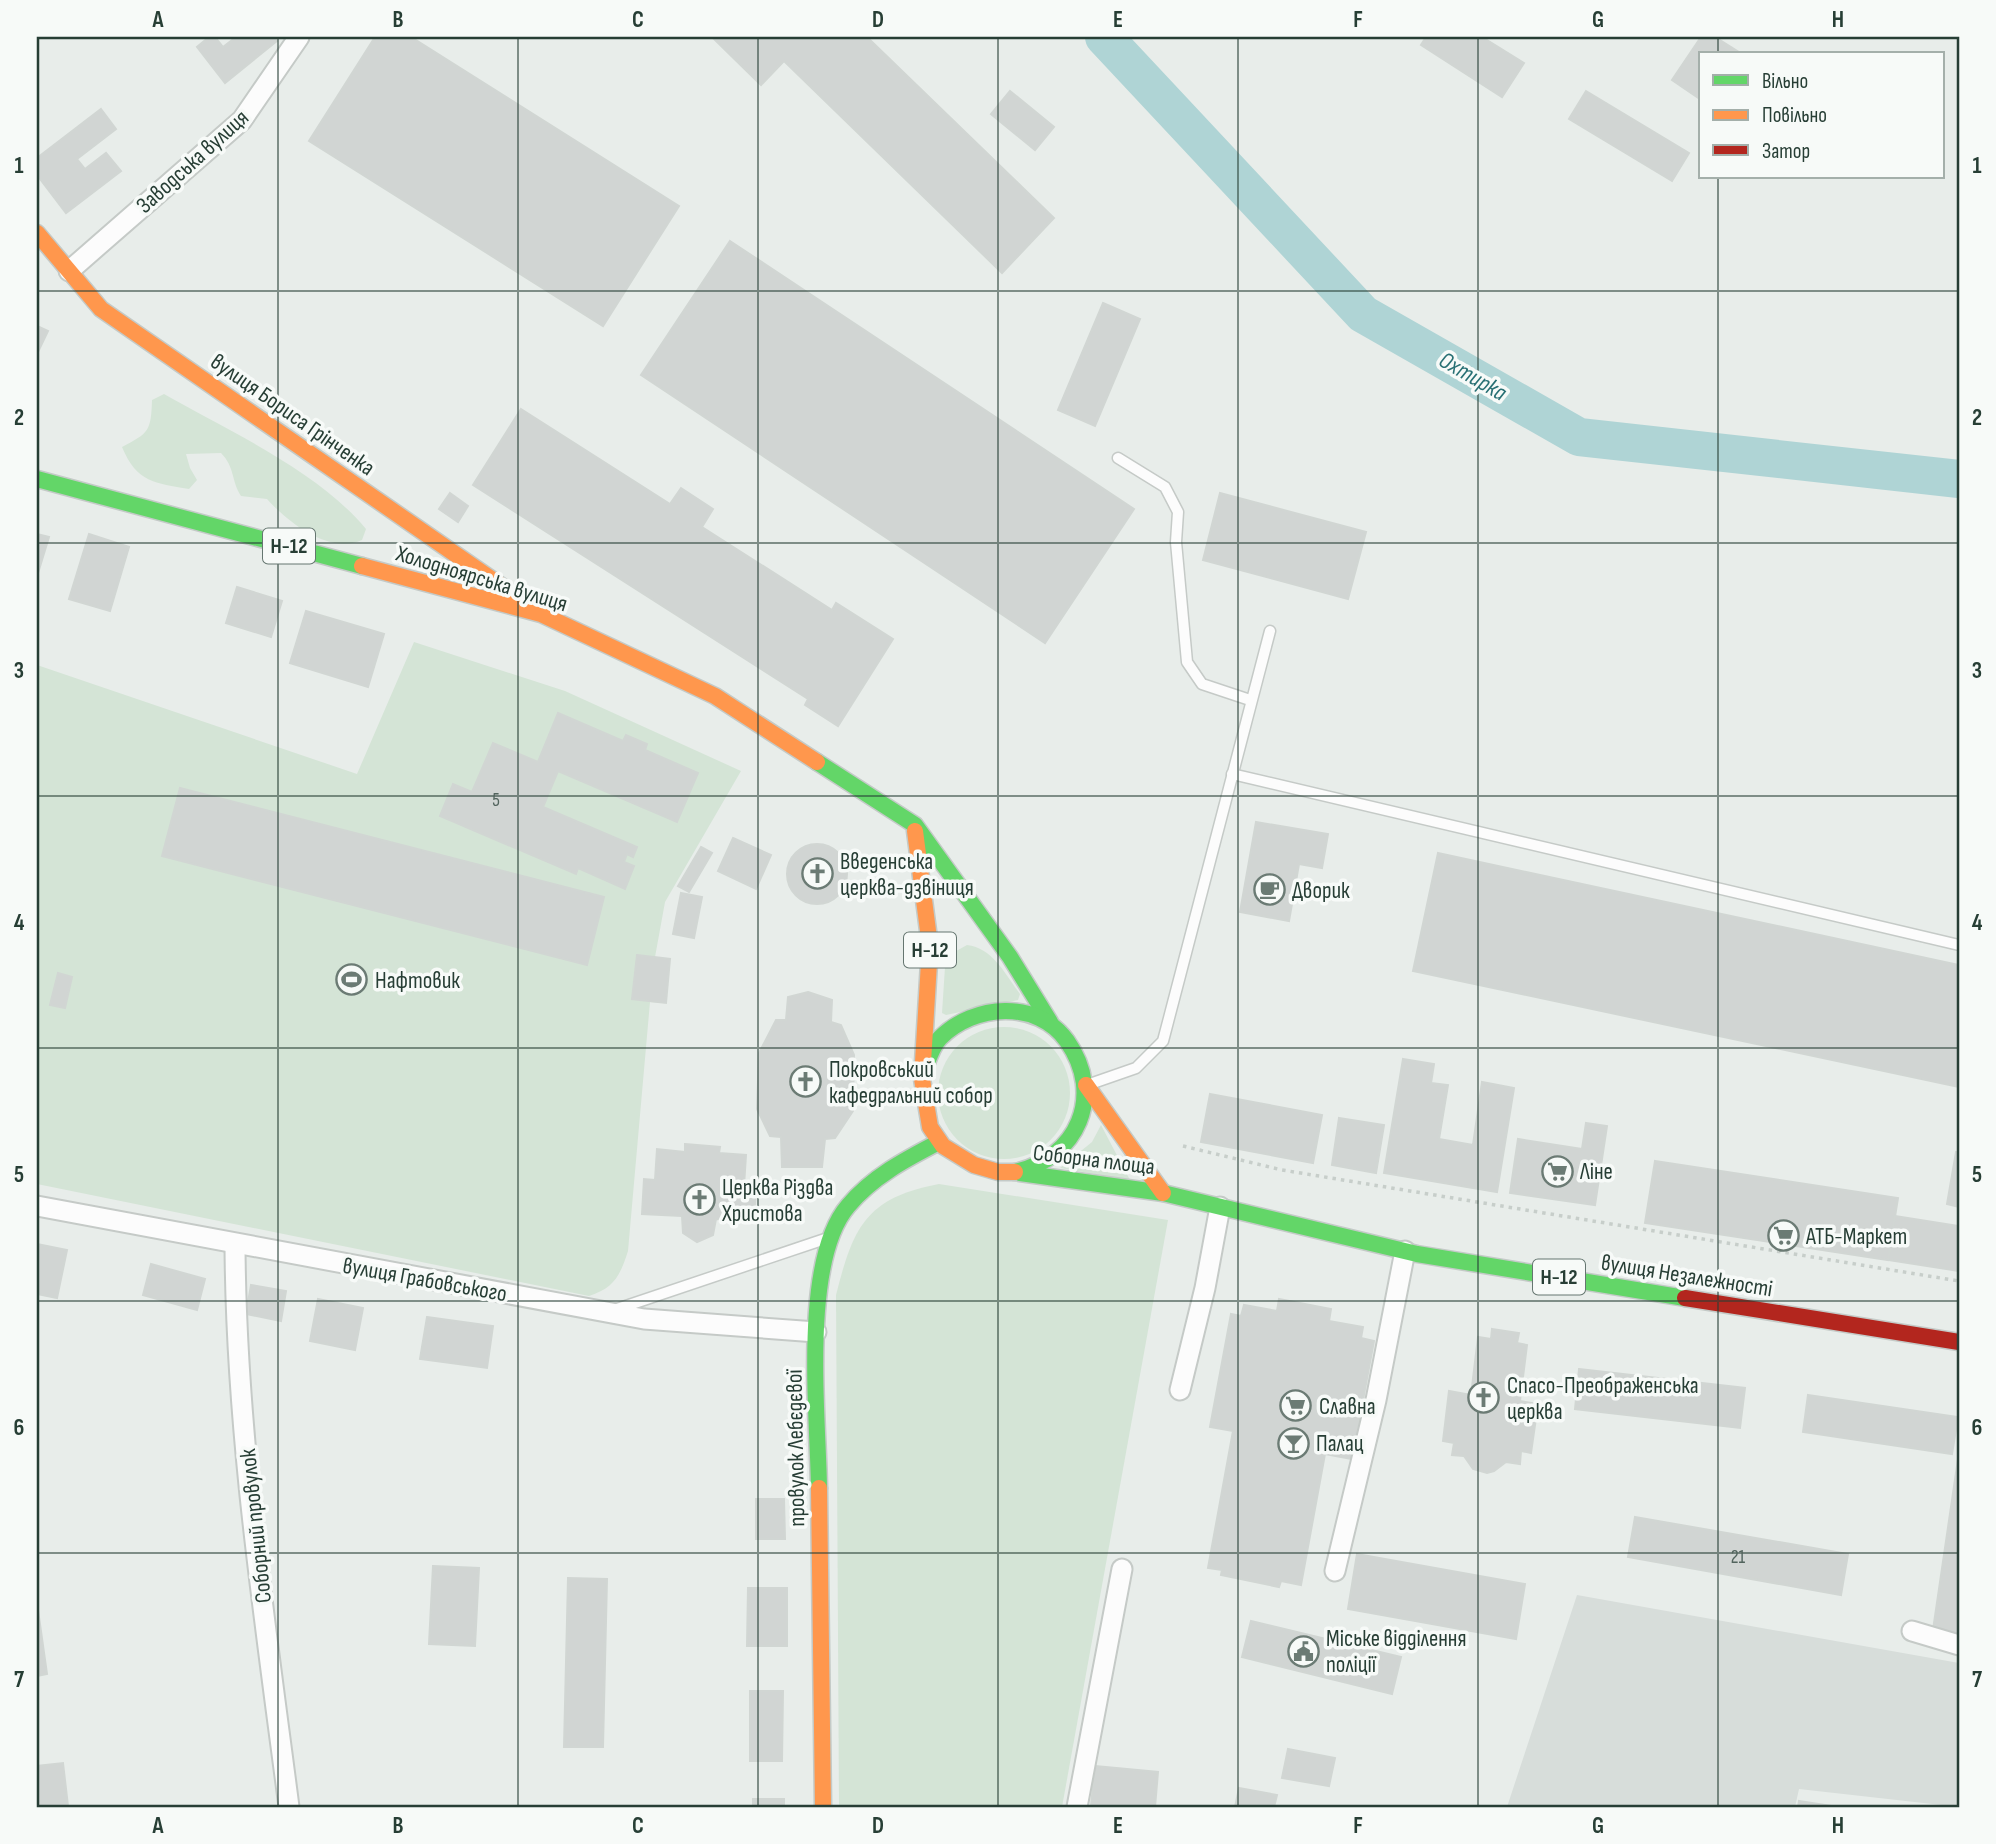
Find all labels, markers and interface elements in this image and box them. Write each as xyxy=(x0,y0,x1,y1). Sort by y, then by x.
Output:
text: A xyxy=(152,6,165,34)
text: B xyxy=(393,6,404,34)
text: C xyxy=(632,6,644,34)
text: D xyxy=(872,6,884,34)
text: E xyxy=(1113,6,1123,34)
text: F xyxy=(1353,6,1363,34)
text: G xyxy=(1592,6,1604,34)
text: H xyxy=(1832,6,1844,34)
legend xyxy=(1699,52,1944,178)
text: Вільно xyxy=(1762,69,1808,94)
text: Повільно xyxy=(1762,103,1827,128)
street label: Заводська вулиця xyxy=(131,104,255,220)
text: Затор xyxy=(1762,139,1810,164)
text: 1 xyxy=(14,152,24,180)
text: 1 xyxy=(1972,152,1982,180)
water label: Охтирка xyxy=(1434,346,1512,407)
street label: вулиця Бориса Грінченка xyxy=(205,348,380,482)
text: 2 xyxy=(14,404,24,432)
text: 2 xyxy=(1972,404,1982,432)
road number: Н-12 xyxy=(263,528,315,564)
street label: Холодноярська вулиця xyxy=(392,539,571,618)
text: 3 xyxy=(14,657,24,685)
text: 3 xyxy=(1972,657,1982,685)
house number: 5 xyxy=(492,789,500,812)
place label: Введенська церква-дзвіниця xyxy=(840,848,974,902)
church icon: Введенська церква-дзвіниця xyxy=(800,857,834,891)
cafe icon: Дворик xyxy=(1252,873,1286,907)
place label: Дворик xyxy=(1292,877,1350,905)
text: 4 xyxy=(14,909,25,937)
text: 4 xyxy=(1972,909,1983,937)
road number: Н-12 xyxy=(904,932,956,968)
sports icon: Нафтовик xyxy=(335,963,369,997)
place label: Нафтовик xyxy=(375,967,460,995)
place label: Покровський кафедральний собор xyxy=(829,1056,993,1110)
church icon: Покровський кафедральний собор xyxy=(789,1065,823,1099)
street label: Соборна площа xyxy=(1031,1139,1156,1181)
supermarket icon: Ліне xyxy=(1540,1154,1574,1188)
place label: Ліне xyxy=(1579,1158,1613,1186)
text: 5 xyxy=(14,1161,24,1189)
text: 5 xyxy=(1972,1161,1982,1189)
place label: Церква Різдва Христова xyxy=(721,1174,833,1228)
church icon: Церква Різдва Христова xyxy=(682,1183,716,1217)
supermarket icon: АТБ-Маркет xyxy=(1766,1219,1800,1253)
place label: АТБ-Маркет xyxy=(1805,1223,1907,1251)
street label: вулиця Незалежності xyxy=(1599,1249,1775,1303)
street label: вулиця Грабовського xyxy=(340,1252,509,1308)
road number: Н-12 xyxy=(1533,1260,1585,1294)
street label: провулок Лебєдєвої xyxy=(781,1368,811,1527)
place label: Спасо-Преображенська церква xyxy=(1507,1372,1699,1426)
church icon: Спасо-Преображенська церква xyxy=(1467,1381,1501,1415)
supermarket icon: Славна xyxy=(1279,1389,1313,1423)
place label: Славна xyxy=(1319,1393,1376,1421)
text: 6 xyxy=(14,1414,24,1442)
text: 6 xyxy=(1972,1414,1982,1442)
bar icon: Палац xyxy=(1276,1426,1310,1460)
place label: Палац xyxy=(1316,1430,1364,1458)
street label: Соборний провулок xyxy=(234,1447,278,1605)
house number: 21 xyxy=(1731,1546,1746,1569)
place label: Міське відділення поліції xyxy=(1326,1625,1466,1679)
public building icon: Міське відділення поліції xyxy=(1286,1634,1320,1668)
text: 7 xyxy=(14,1666,24,1694)
text: 7 xyxy=(1972,1666,1982,1694)
text: A xyxy=(152,1812,165,1840)
text: B xyxy=(393,1812,404,1840)
text: C xyxy=(632,1812,644,1840)
text: D xyxy=(872,1812,884,1840)
text: E xyxy=(1113,1812,1123,1840)
text: F xyxy=(1353,1812,1363,1840)
text: G xyxy=(1592,1812,1604,1840)
text: H xyxy=(1832,1812,1844,1840)

